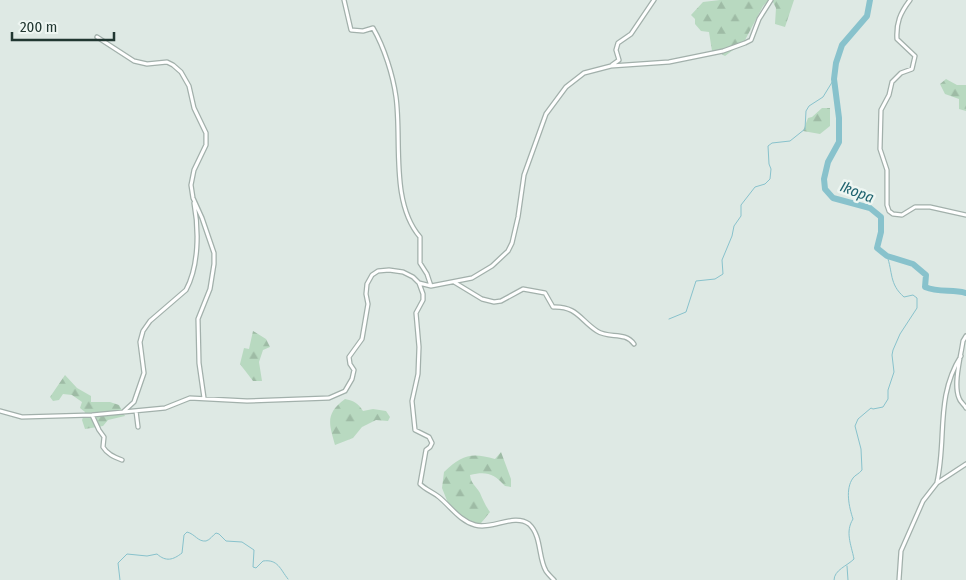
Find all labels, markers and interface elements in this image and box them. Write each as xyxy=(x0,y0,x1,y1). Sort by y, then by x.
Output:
scale bar xyxy=(12,10,115,42)
text: 200 m xyxy=(20,18,57,36)
water label: Ikopa xyxy=(837,177,877,207)

